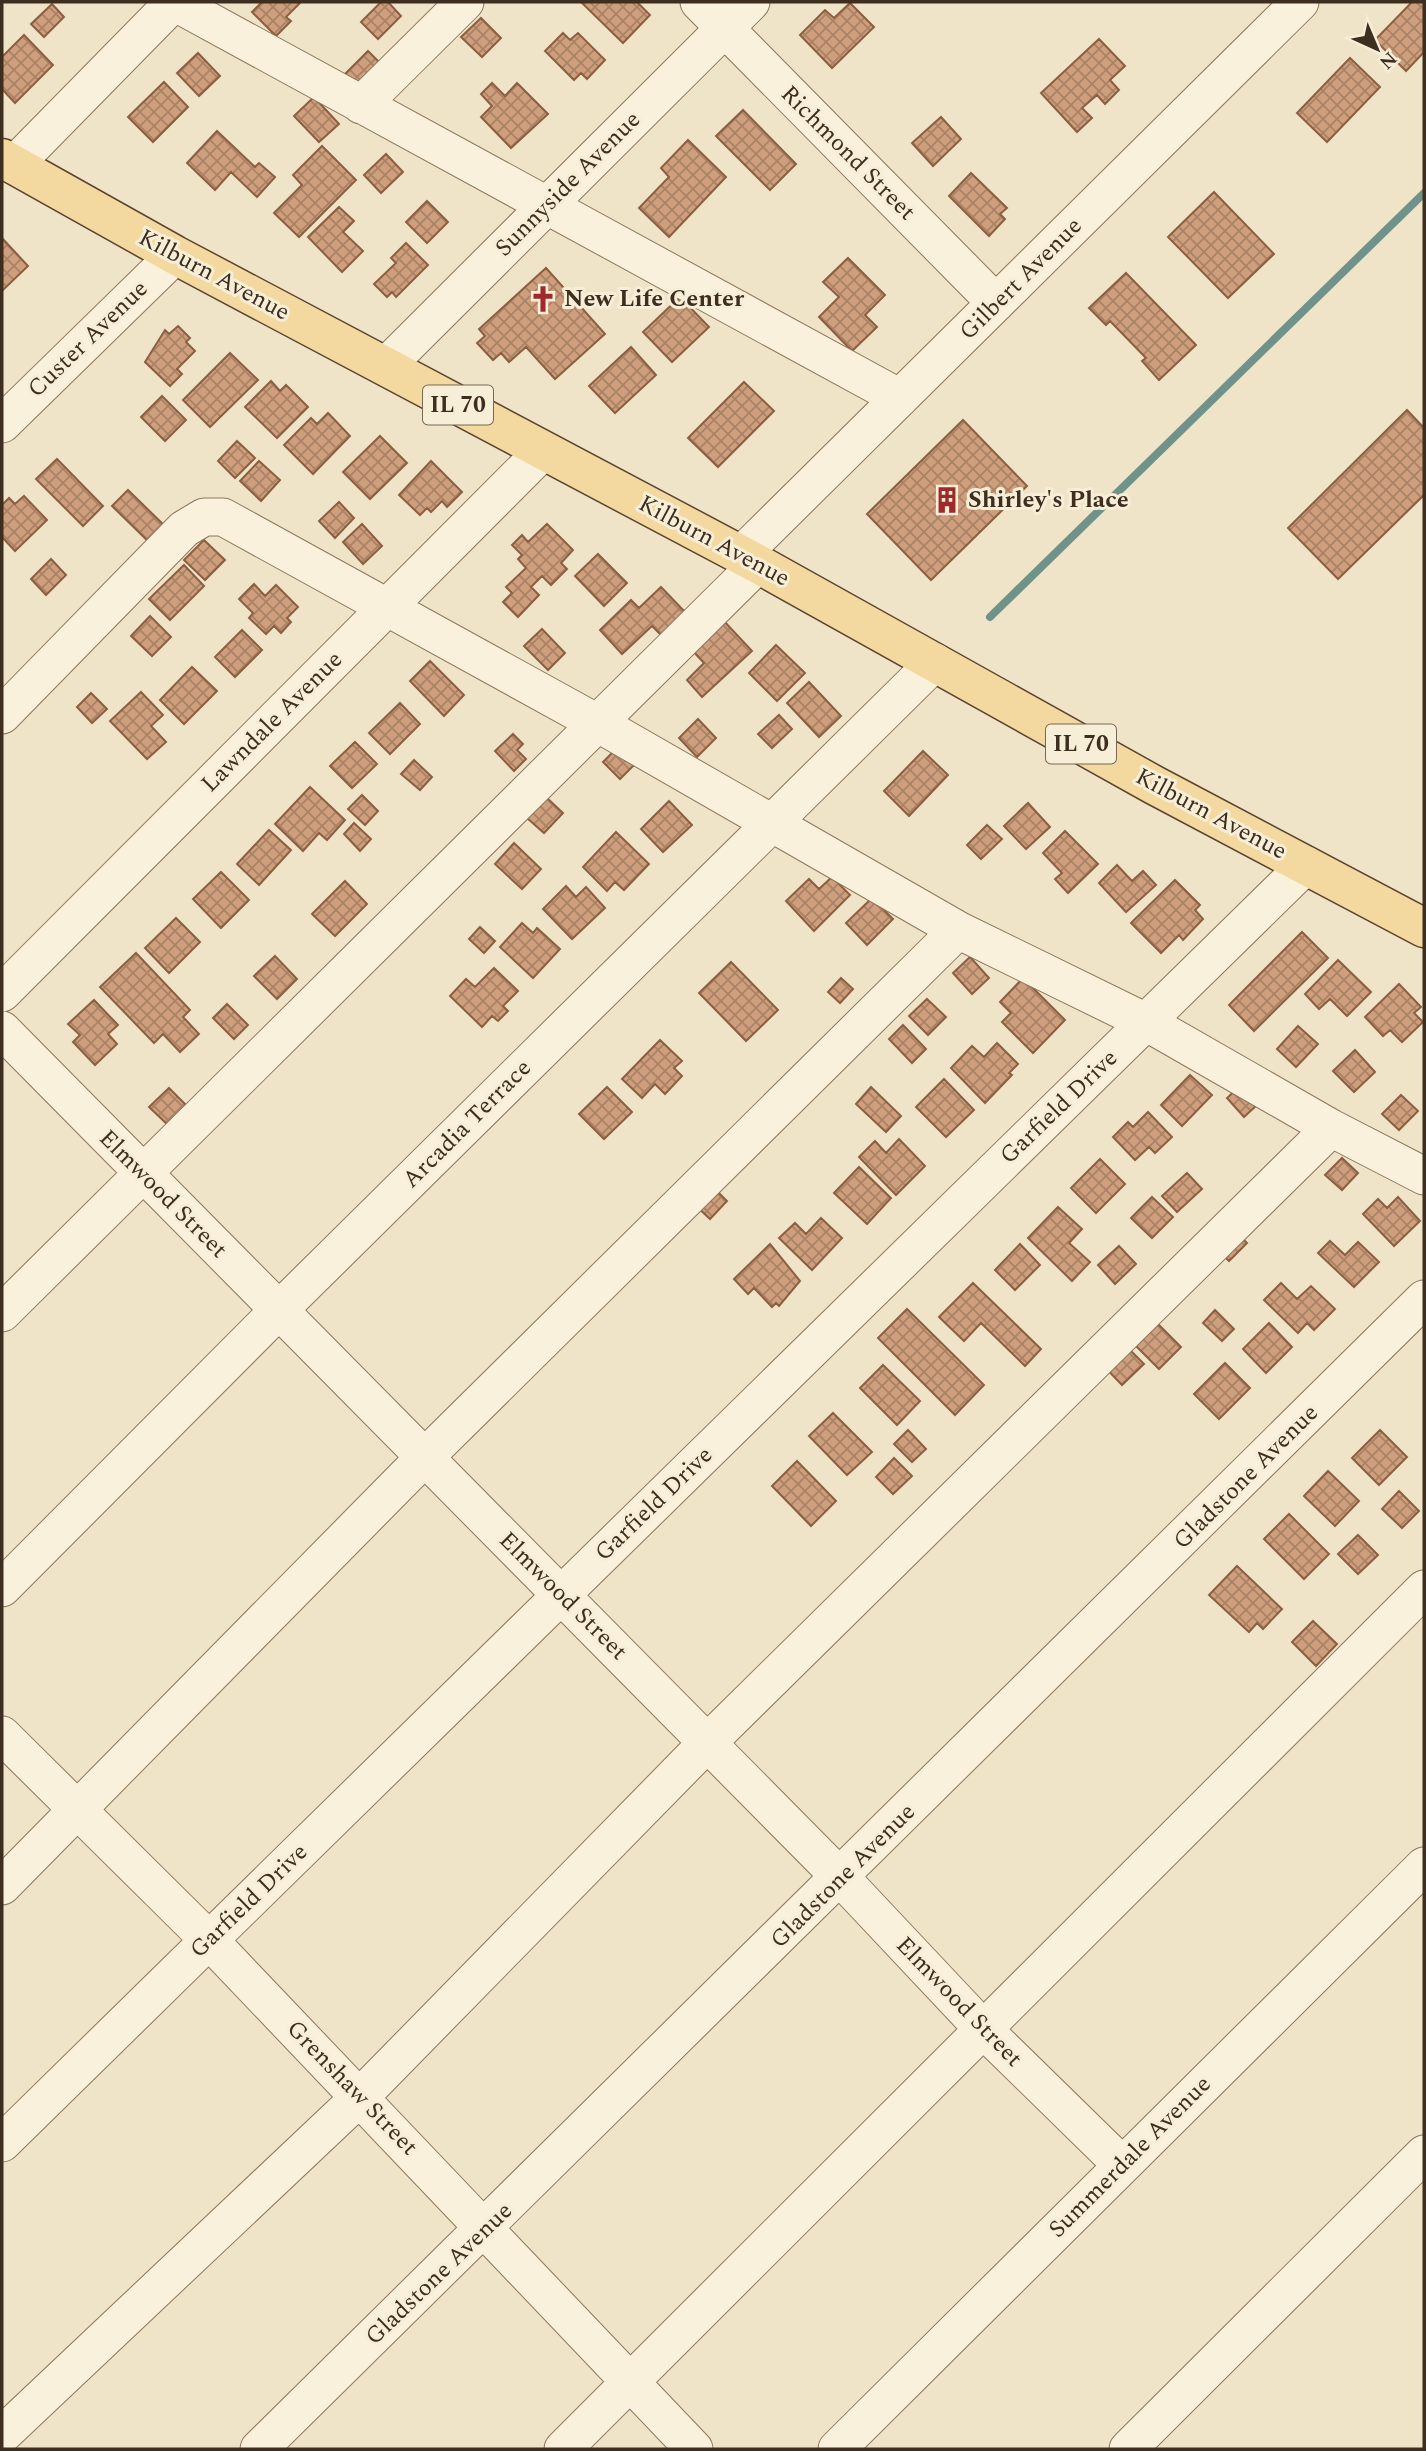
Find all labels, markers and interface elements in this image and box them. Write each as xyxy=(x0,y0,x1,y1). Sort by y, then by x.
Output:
north arrow xyxy=(1342,14,1412,84)
text: N xyxy=(1372,44,1403,76)
street label: Richmond Street xyxy=(772,77,924,229)
street label: Sunnyside Avenue xyxy=(487,103,649,265)
street label: Gilbert Avenue xyxy=(951,209,1091,349)
street label: Kilburn Avenue xyxy=(132,220,296,330)
street label: Custer Avenue xyxy=(19,272,157,406)
place label: New Life Center xyxy=(564,281,745,317)
church icon: New Life Center xyxy=(528,284,558,314)
road number: IL 70 xyxy=(423,386,493,424)
place label: Shirley's Place xyxy=(968,482,1129,518)
building icon: Shirley's Place xyxy=(932,485,962,515)
street label: Kilburn Avenue xyxy=(632,486,796,596)
street label: Lawndale Avenue xyxy=(193,643,351,801)
road number: IL 70 xyxy=(1046,724,1116,764)
street label: Kilburn Avenue xyxy=(1129,759,1293,869)
street label: Garfield Drive xyxy=(992,1041,1126,1173)
street label: Arcadia Terrace xyxy=(394,1051,540,1197)
street label: Elmwood Street xyxy=(90,1121,236,1267)
street label: Gladstone Avenue xyxy=(1165,1396,1327,1558)
street label: Garfield Drive xyxy=(587,1438,721,1570)
street label: Elmwood Street xyxy=(490,1523,636,1669)
street label: Gladstone Avenue xyxy=(762,1795,924,1957)
street label: Garfield Drive xyxy=(182,1835,316,1967)
street label: Elmwood Street xyxy=(887,1928,1031,2076)
street label: Grenshaw Street xyxy=(278,2012,426,2164)
street label: Summerdale Avenue xyxy=(1040,2067,1220,2247)
street label: Gladstone Avenue xyxy=(357,2194,521,2354)

